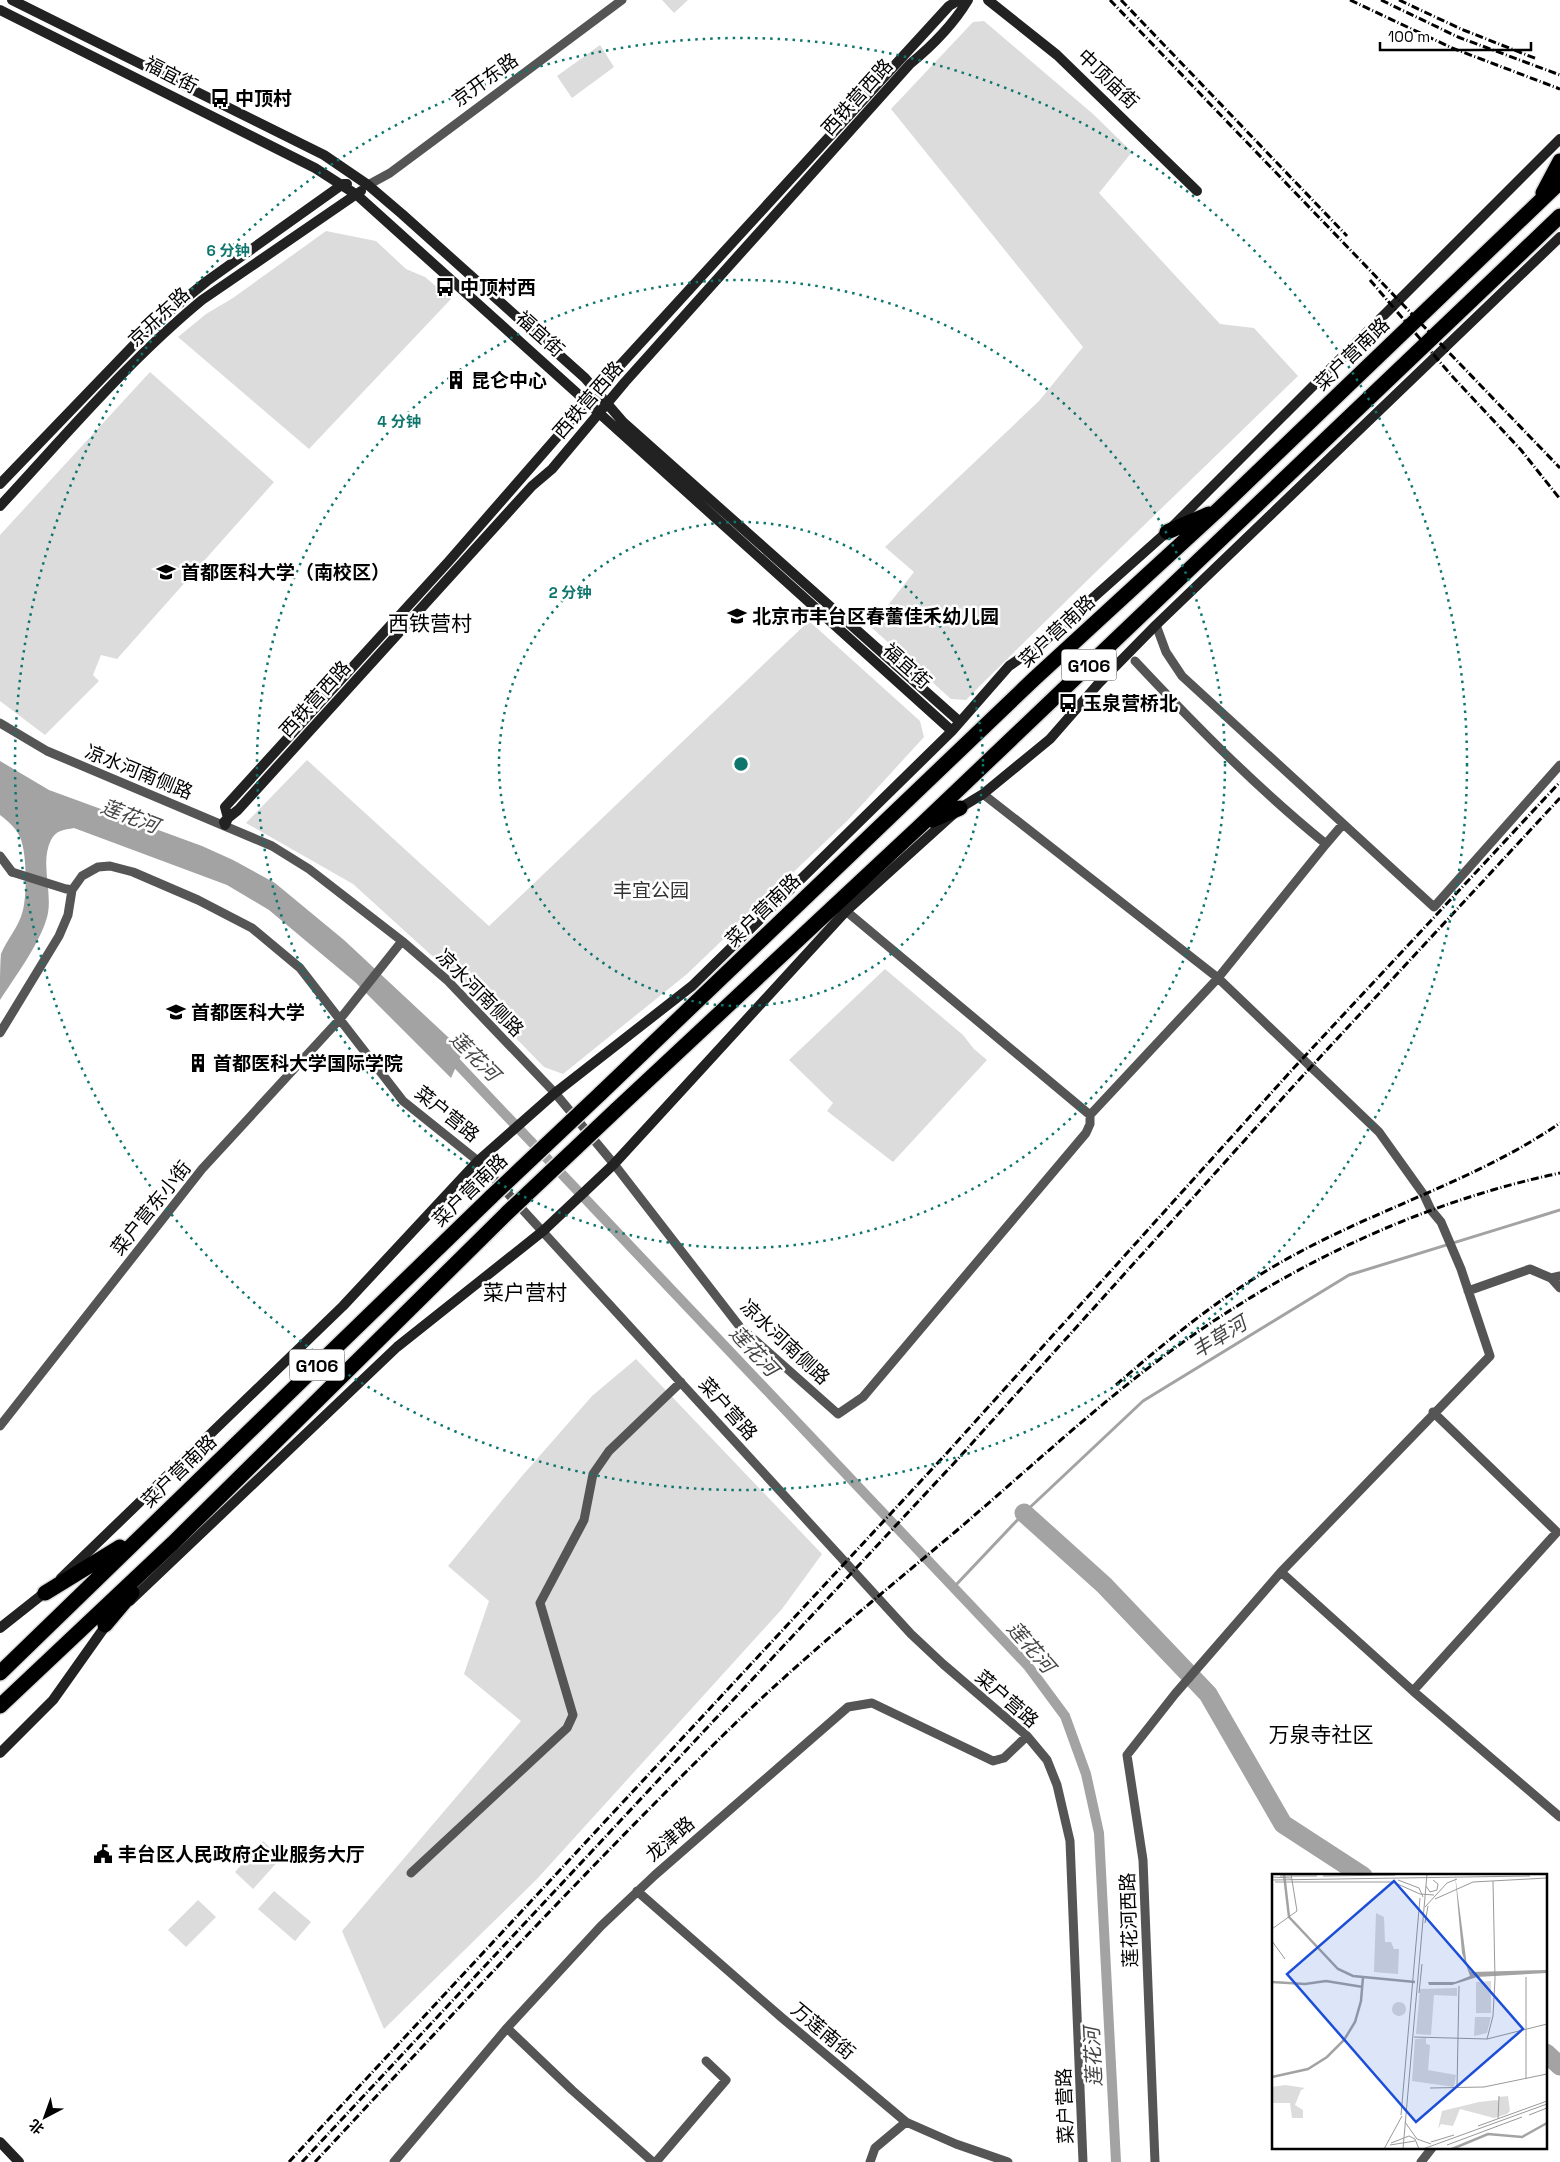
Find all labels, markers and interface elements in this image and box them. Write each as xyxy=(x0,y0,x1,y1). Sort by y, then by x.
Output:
scale bar xyxy=(1380,20,1531,52)
text: 100 m xyxy=(1388,27,1430,46)
street label: 中顶庙街 xyxy=(1072,44,1144,114)
street label: 京开东路 xyxy=(447,48,523,112)
street label: 福宜街 xyxy=(140,51,202,99)
street label: 西铁营西路 xyxy=(816,53,898,141)
place label: 中顶村 xyxy=(235,86,292,111)
bus stop icon: 中顶村 xyxy=(209,87,231,109)
text: 6 分钟 xyxy=(206,241,250,260)
place label: 中顶村西 xyxy=(460,275,536,300)
bus stop icon: 中顶村西 xyxy=(434,276,456,298)
street label: 京开东路 xyxy=(123,282,195,352)
street label: 福宜街 xyxy=(510,306,570,362)
street label: 菜户营南路 xyxy=(1309,312,1395,396)
street label: 西铁营西路 xyxy=(547,356,629,444)
place label: 昆仑中心 xyxy=(471,368,547,393)
building icon: 昆仑中心 xyxy=(445,369,467,391)
text: 4 分钟 xyxy=(377,412,421,431)
place label: 首都医科大学（南校区） xyxy=(181,560,390,585)
school or university icon: 首都医科大学（南校区） xyxy=(155,561,177,583)
text: 2 分钟 xyxy=(549,583,591,602)
street label: 菜户营南路 xyxy=(1014,589,1100,673)
place label: 北京市丰台区春蕾佳禾幼儿园 xyxy=(752,604,999,629)
school or university icon: 北京市丰台区春蕾佳禾幼儿园 xyxy=(726,605,748,627)
district label: 西铁营村 xyxy=(388,610,472,637)
street label: 福宜街 xyxy=(877,638,937,694)
road number: G106 xyxy=(1062,650,1116,680)
street label: 西铁营西路 xyxy=(274,655,356,743)
place label: 玉泉营桥北 xyxy=(1083,691,1178,716)
bus stop icon: 玉泉营桥北 xyxy=(1057,692,1079,714)
street label: 凉水河南侧路 xyxy=(81,739,197,805)
centre of rings xyxy=(732,755,750,773)
water label: 莲花河 xyxy=(97,793,166,840)
street label: 菜户营南路 xyxy=(720,868,806,952)
park label: 丰宜公园 xyxy=(613,878,689,903)
street label: 凉水河南侧路 xyxy=(431,944,529,1042)
place label: 首都医科大学 xyxy=(191,1000,305,1025)
school or university icon: 首都医科大学 xyxy=(165,1001,187,1023)
water label: 莲花河 xyxy=(445,1026,508,1089)
place label: 首都医科大学国际学院 xyxy=(213,1051,403,1076)
building icon: 首都医科大学国际学院 xyxy=(187,1052,209,1074)
street label: 菜户营路 xyxy=(410,1080,484,1148)
street label: 菜户营南路 xyxy=(427,1148,513,1232)
street label: 菜户营东小街 xyxy=(105,1156,197,1260)
district label: 菜户营村 xyxy=(483,1279,567,1306)
street label: 凉水河南侧路 xyxy=(735,1294,835,1390)
water label: 丰草河 xyxy=(1187,1308,1255,1364)
water label: 莲花河 xyxy=(724,1320,787,1385)
road number: G106 xyxy=(290,1350,344,1380)
street label: 菜户营路 xyxy=(693,1372,763,1446)
street label: 菜户营南路 xyxy=(136,1429,222,1513)
water label: 莲花河 xyxy=(1002,1616,1063,1681)
street label: 菜户营路 xyxy=(970,1665,1044,1733)
district label: 万泉寺社区 xyxy=(1269,1721,1374,1748)
street label: 龙津路 xyxy=(640,1811,700,1867)
place label: 丰台区人民政府企业服务大厅 xyxy=(118,1842,365,1867)
public building icon: 丰台区人民政府企业服务大厅 xyxy=(92,1843,114,1865)
street label: 莲花河西路 xyxy=(1115,1872,1143,1968)
inset map xyxy=(1272,1874,1548,2150)
street label: 万莲南街 xyxy=(786,1997,860,2065)
water label: 莲花河 xyxy=(1078,2022,1108,2088)
street label: 菜户营路 xyxy=(1051,2068,1079,2144)
north arrow xyxy=(20,2092,70,2142)
text: 北 xyxy=(25,2115,48,2138)

